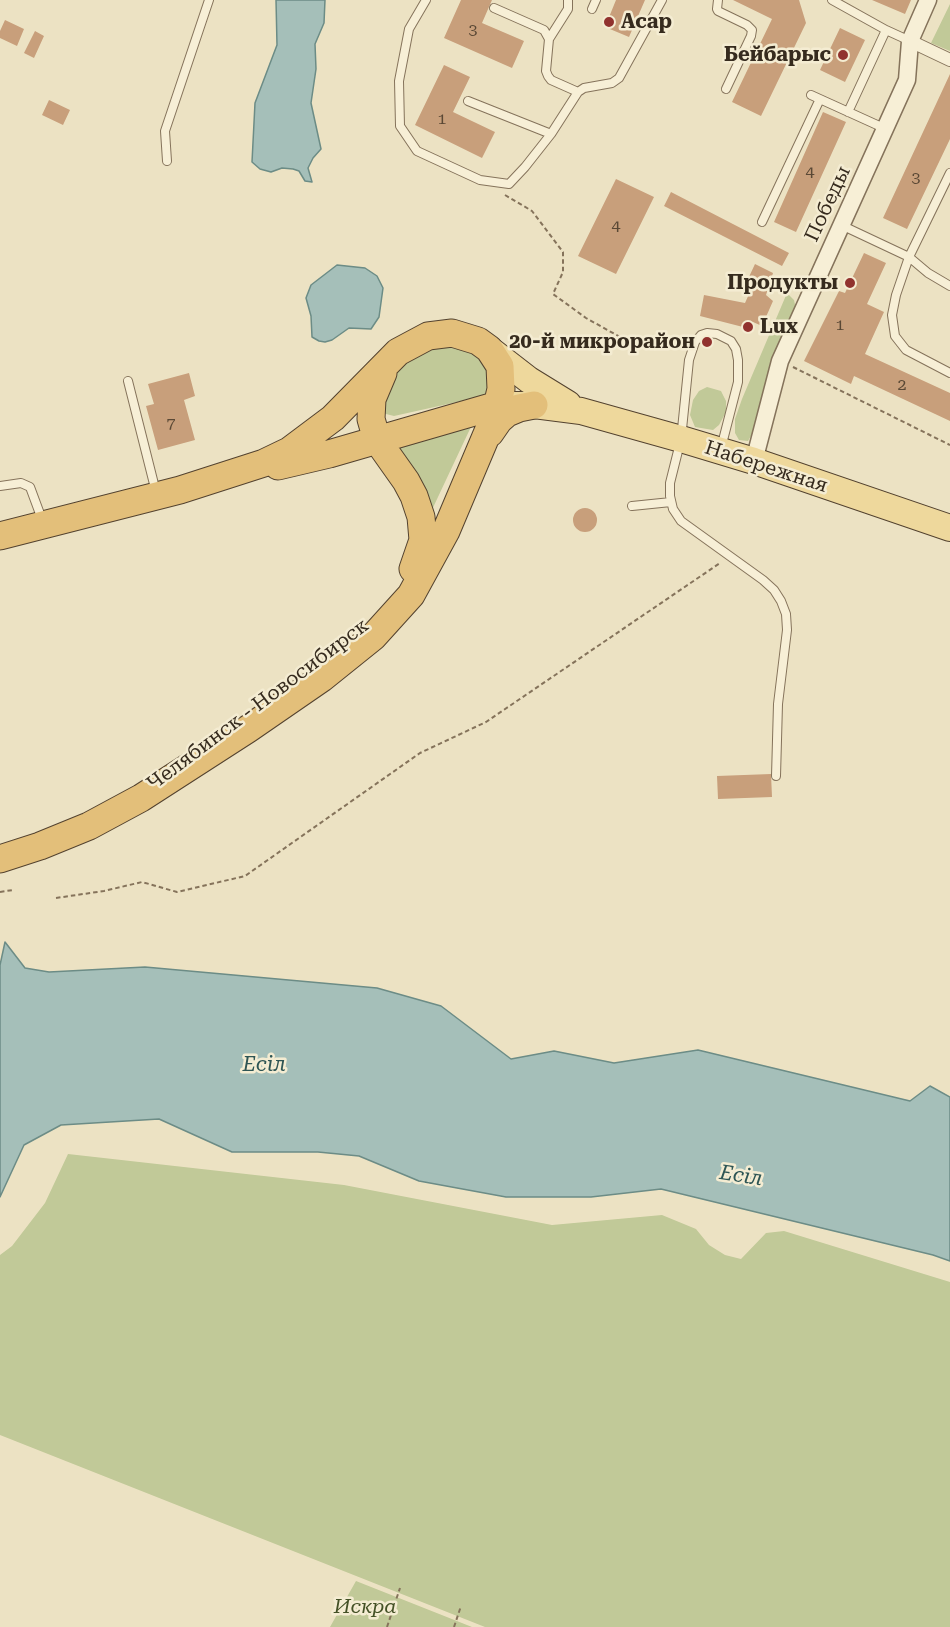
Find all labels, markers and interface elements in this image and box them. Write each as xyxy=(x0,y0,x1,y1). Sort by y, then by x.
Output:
place label: Асар xyxy=(621,10,672,34)
marker: Асар xyxy=(602,15,616,29)
house number: 3 xyxy=(469,20,477,40)
place label: Бейбарыс xyxy=(724,43,831,67)
marker: Бейбарыс xyxy=(836,48,850,62)
house number: 1 xyxy=(438,109,446,129)
street label: Победы xyxy=(800,162,856,246)
house number: 4 xyxy=(806,162,814,182)
house number: 3 xyxy=(912,168,920,188)
house number: 4 xyxy=(612,216,620,236)
place label: Продукты xyxy=(727,271,838,295)
marker: Продукты xyxy=(843,276,857,290)
place label: Lux xyxy=(760,315,798,339)
house number: 1 xyxy=(836,315,844,335)
marker: Lux xyxy=(741,320,755,334)
place label: 20-й микрорайон xyxy=(509,330,695,354)
marker: 20-й микрорайон xyxy=(700,335,714,349)
house number: 2 xyxy=(898,375,906,395)
house number: 7 xyxy=(167,413,175,433)
street label: Набережная xyxy=(701,436,831,498)
street label: Челябинск - Новосибирск xyxy=(142,614,374,796)
water label: Есіл xyxy=(242,1052,286,1078)
water label: Есіл xyxy=(718,1160,764,1192)
park label: Искра xyxy=(334,1595,396,1619)

